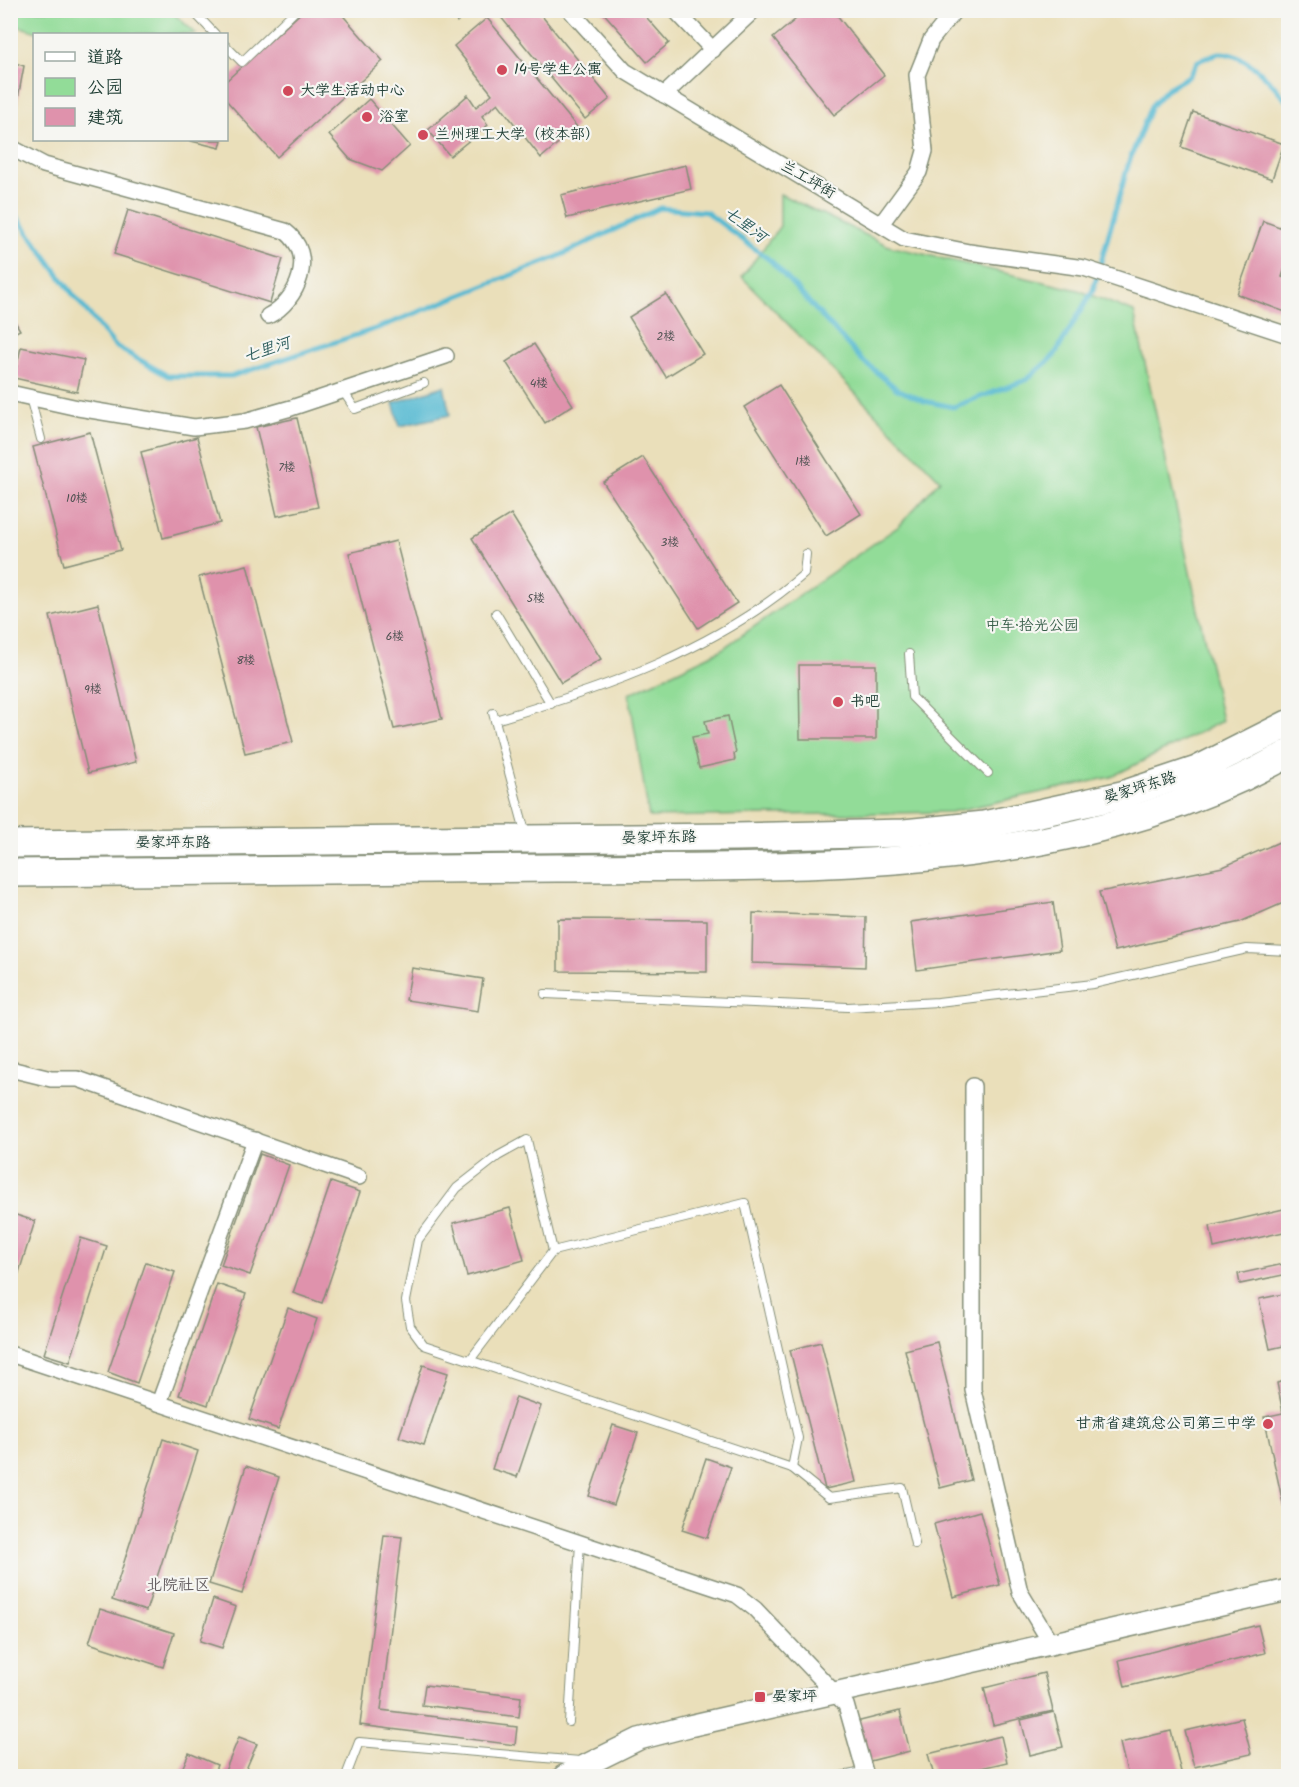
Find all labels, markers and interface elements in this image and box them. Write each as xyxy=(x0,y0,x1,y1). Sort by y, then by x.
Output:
legend xyxy=(33,33,228,141)
text: 道路 xyxy=(87,44,123,73)
place label: 14号学生公寓 xyxy=(514,58,602,82)
marker: 14号学生公寓 xyxy=(495,63,509,77)
text: 公园 xyxy=(87,74,123,103)
place label: 大学生活动中心 xyxy=(300,79,405,103)
marker: 大学生活动中心 xyxy=(281,84,295,98)
text: 建筑 xyxy=(87,104,123,133)
place label: 浴室 xyxy=(379,105,409,129)
marker: 浴室 xyxy=(360,110,374,124)
place label: 兰州理工大学（校本部） xyxy=(435,123,600,147)
marker: 兰州理工大学（校本部） xyxy=(416,128,430,142)
street label: 兰工坪街 xyxy=(776,155,840,205)
water label: 七里河 xyxy=(718,201,774,251)
house number: 2楼 xyxy=(657,327,675,346)
water label: 七里河 xyxy=(240,330,297,369)
house number: 4楼 xyxy=(530,374,548,393)
house number: 1楼 xyxy=(795,452,811,471)
house number: 7楼 xyxy=(278,458,296,477)
house number: 10楼 xyxy=(66,489,88,508)
house number: 3楼 xyxy=(661,533,679,552)
house number: 5楼 xyxy=(527,589,545,608)
park label: 中车·拾光公园 xyxy=(985,614,1079,638)
house number: 6楼 xyxy=(386,627,404,646)
house number: 8楼 xyxy=(236,651,256,670)
house number: 9楼 xyxy=(84,680,102,699)
place label: 书吧 xyxy=(850,690,880,714)
marker: 书吧 xyxy=(831,695,845,709)
street label: 晏家坪东路 xyxy=(1101,766,1179,810)
street label: 晏家坪东路 xyxy=(621,825,697,851)
street label: 晏家坪东路 xyxy=(135,831,211,855)
place label: 甘肃省建筑总公司第三中学 xyxy=(1076,1412,1256,1436)
marker: 甘肃省建筑总公司第三中学 xyxy=(1261,1417,1275,1431)
district label: 北院社区 xyxy=(146,1573,210,1598)
place label: 晏家坪 xyxy=(772,1685,817,1709)
marker: 晏家坪 xyxy=(753,1690,767,1704)

